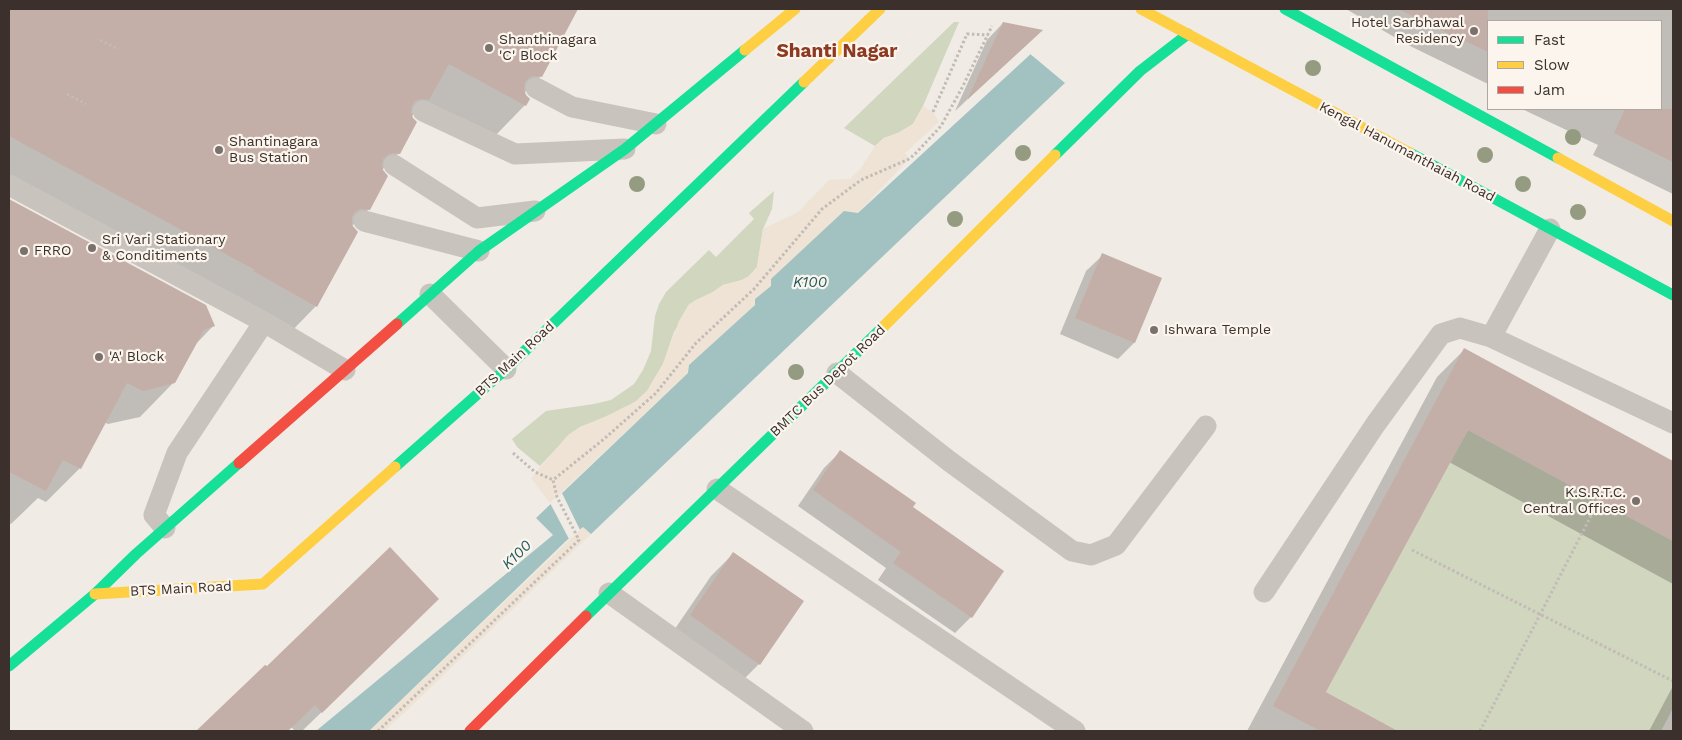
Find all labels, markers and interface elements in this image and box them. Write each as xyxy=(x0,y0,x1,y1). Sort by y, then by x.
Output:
place label: Hotel Sarbhawal Residency xyxy=(1351,15,1464,48)
legend xyxy=(1487,20,1662,110)
marker: Hotel Sarbhawal Residency xyxy=(1468,25,1480,37)
text: Fast xyxy=(1534,31,1565,49)
place label: Shanthinagara 'C' Block xyxy=(499,32,597,64)
district label: Shanti Nagar xyxy=(777,40,897,62)
marker: Shanthinagara 'C' Block xyxy=(483,42,495,54)
text: Slow xyxy=(1534,56,1570,74)
text: Jam xyxy=(1534,81,1565,99)
street label: Kengal Hanumanthaiah Road xyxy=(1316,98,1498,206)
place label: Shantinagara Bus Station xyxy=(229,134,318,166)
marker: Shantinagara Bus Station xyxy=(213,144,225,156)
place label: Sri Vari Stationary & Conditiments xyxy=(102,232,225,264)
marker: Sri Vari Stationary & Conditiments xyxy=(86,242,98,254)
place label: FRRO xyxy=(34,243,72,259)
marker: FRRO xyxy=(18,245,30,257)
water label: K100 xyxy=(793,274,827,292)
street label: BTS Main Road xyxy=(472,318,558,400)
street label: BMTC Bus Depot Road xyxy=(767,322,889,440)
place label: Ishwara Temple xyxy=(1164,322,1271,338)
marker: Ishwara Temple xyxy=(1148,324,1160,336)
place label: 'A' Block xyxy=(109,349,164,365)
marker: 'A' Block xyxy=(93,351,105,363)
place label: K.S.R.T.C. Central Offices xyxy=(1523,485,1626,518)
marker: K.S.R.T.C. Central Offices xyxy=(1630,495,1642,507)
water label: K100 xyxy=(498,537,536,573)
street label: BTS Main Road xyxy=(130,578,232,600)

